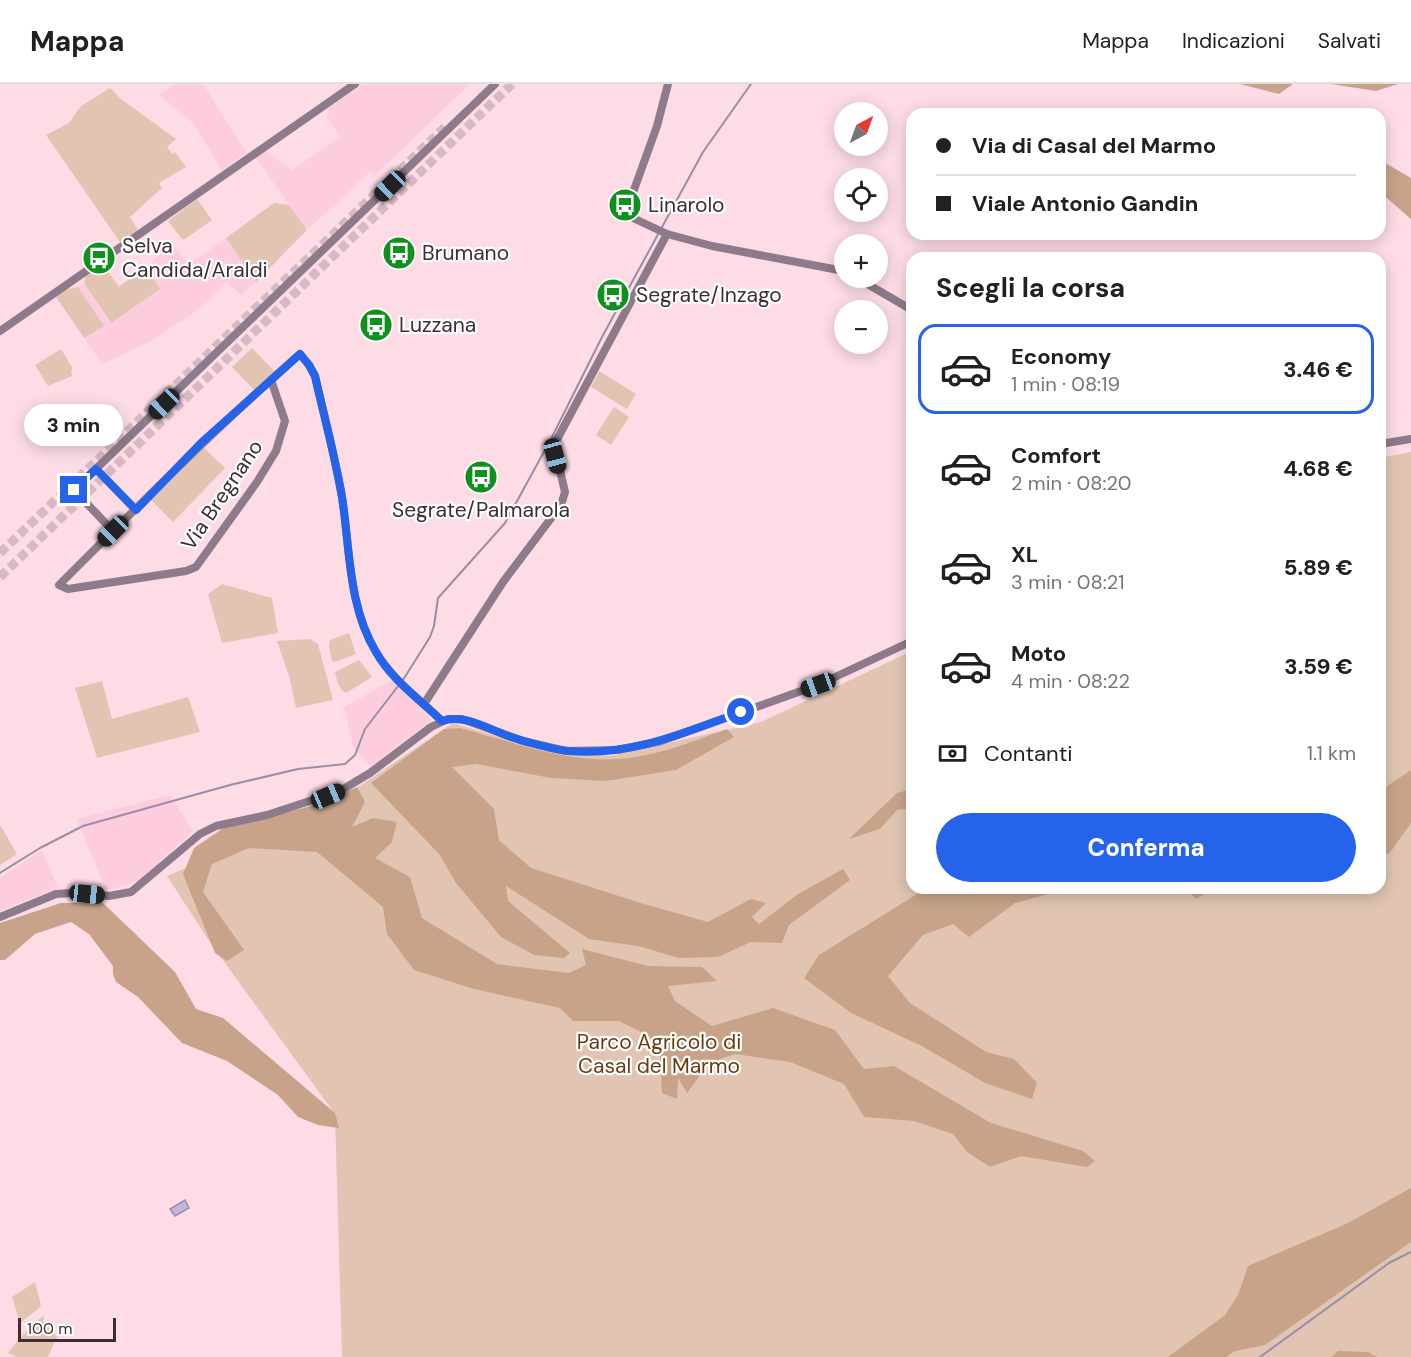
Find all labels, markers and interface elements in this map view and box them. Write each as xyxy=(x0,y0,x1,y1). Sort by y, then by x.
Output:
text: Mappa xyxy=(30,23,124,60)
text: Mappa xyxy=(1082,27,1149,55)
text: Indicazioni xyxy=(1182,27,1285,55)
text: Salvati xyxy=(1318,27,1381,55)
north arrow xyxy=(834,102,888,156)
map controls xyxy=(834,102,888,354)
text: Via di Casal del Marmo xyxy=(972,131,1216,160)
car xyxy=(371,167,409,205)
button: locate xyxy=(834,168,888,222)
bus stop icon: Linarolo xyxy=(607,187,643,223)
text: Viale Antonio Gandin xyxy=(972,189,1198,218)
place label: Linarolo xyxy=(648,191,725,219)
place label: Selva Candida/Araldi xyxy=(122,232,268,284)
button: + xyxy=(834,234,888,288)
bus stop icon: Brumano xyxy=(381,235,417,271)
place label: Brumano xyxy=(422,239,509,267)
bus stop icon: Selva Candida/Araldi xyxy=(81,240,117,276)
text: Scegli la corsa xyxy=(936,270,1125,305)
bus stop icon: Segrate/Inzago xyxy=(595,277,631,313)
place label: Segrate/Inzago xyxy=(636,281,782,309)
button: − xyxy=(834,300,888,354)
bus stop icon: Luzzana xyxy=(358,307,394,343)
place label: Luzzana xyxy=(399,311,476,339)
icon: car xyxy=(939,342,993,396)
text: Economy xyxy=(1011,342,1111,371)
text: 3.46 € xyxy=(1283,355,1353,384)
text: 1 min · 08:19 xyxy=(1011,371,1120,397)
car xyxy=(145,385,183,423)
callout: 3 min xyxy=(25,403,124,445)
text: 3 min xyxy=(47,412,100,438)
street label: Via Bregnano xyxy=(175,434,269,556)
car xyxy=(542,436,568,476)
icon: car xyxy=(939,441,993,495)
text: Comfort xyxy=(1011,441,1101,470)
text: 4.68 € xyxy=(1283,454,1353,483)
bus stop icon: Segrate/Palmarola xyxy=(463,459,499,495)
text: 2 min · 08:20 xyxy=(1011,470,1131,496)
route end xyxy=(60,476,87,503)
place label: Segrate/Palmarola xyxy=(392,496,570,524)
car xyxy=(94,512,132,550)
icon: car xyxy=(939,540,993,594)
text: XL xyxy=(1011,540,1038,569)
text: 5.89 € xyxy=(1284,553,1353,582)
text: 3 min · 08:21 xyxy=(1011,569,1124,595)
icon: car xyxy=(939,639,993,693)
text: Moto xyxy=(1011,639,1066,668)
text: 3.59 € xyxy=(1284,652,1353,681)
text: 4 min · 08:22 xyxy=(1011,668,1130,694)
car xyxy=(798,670,838,700)
route start xyxy=(727,698,754,725)
icon: cash xyxy=(936,737,969,770)
text: Contanti xyxy=(984,739,1073,768)
text: 1.1 km xyxy=(1307,740,1356,766)
car xyxy=(308,781,348,811)
button: Conferma xyxy=(936,813,1356,882)
car xyxy=(68,883,106,905)
park label: Parco Agricolo di Casal del Marmo xyxy=(577,1028,741,1080)
scale bar xyxy=(18,1315,116,1342)
text: 100 m xyxy=(27,1318,72,1339)

